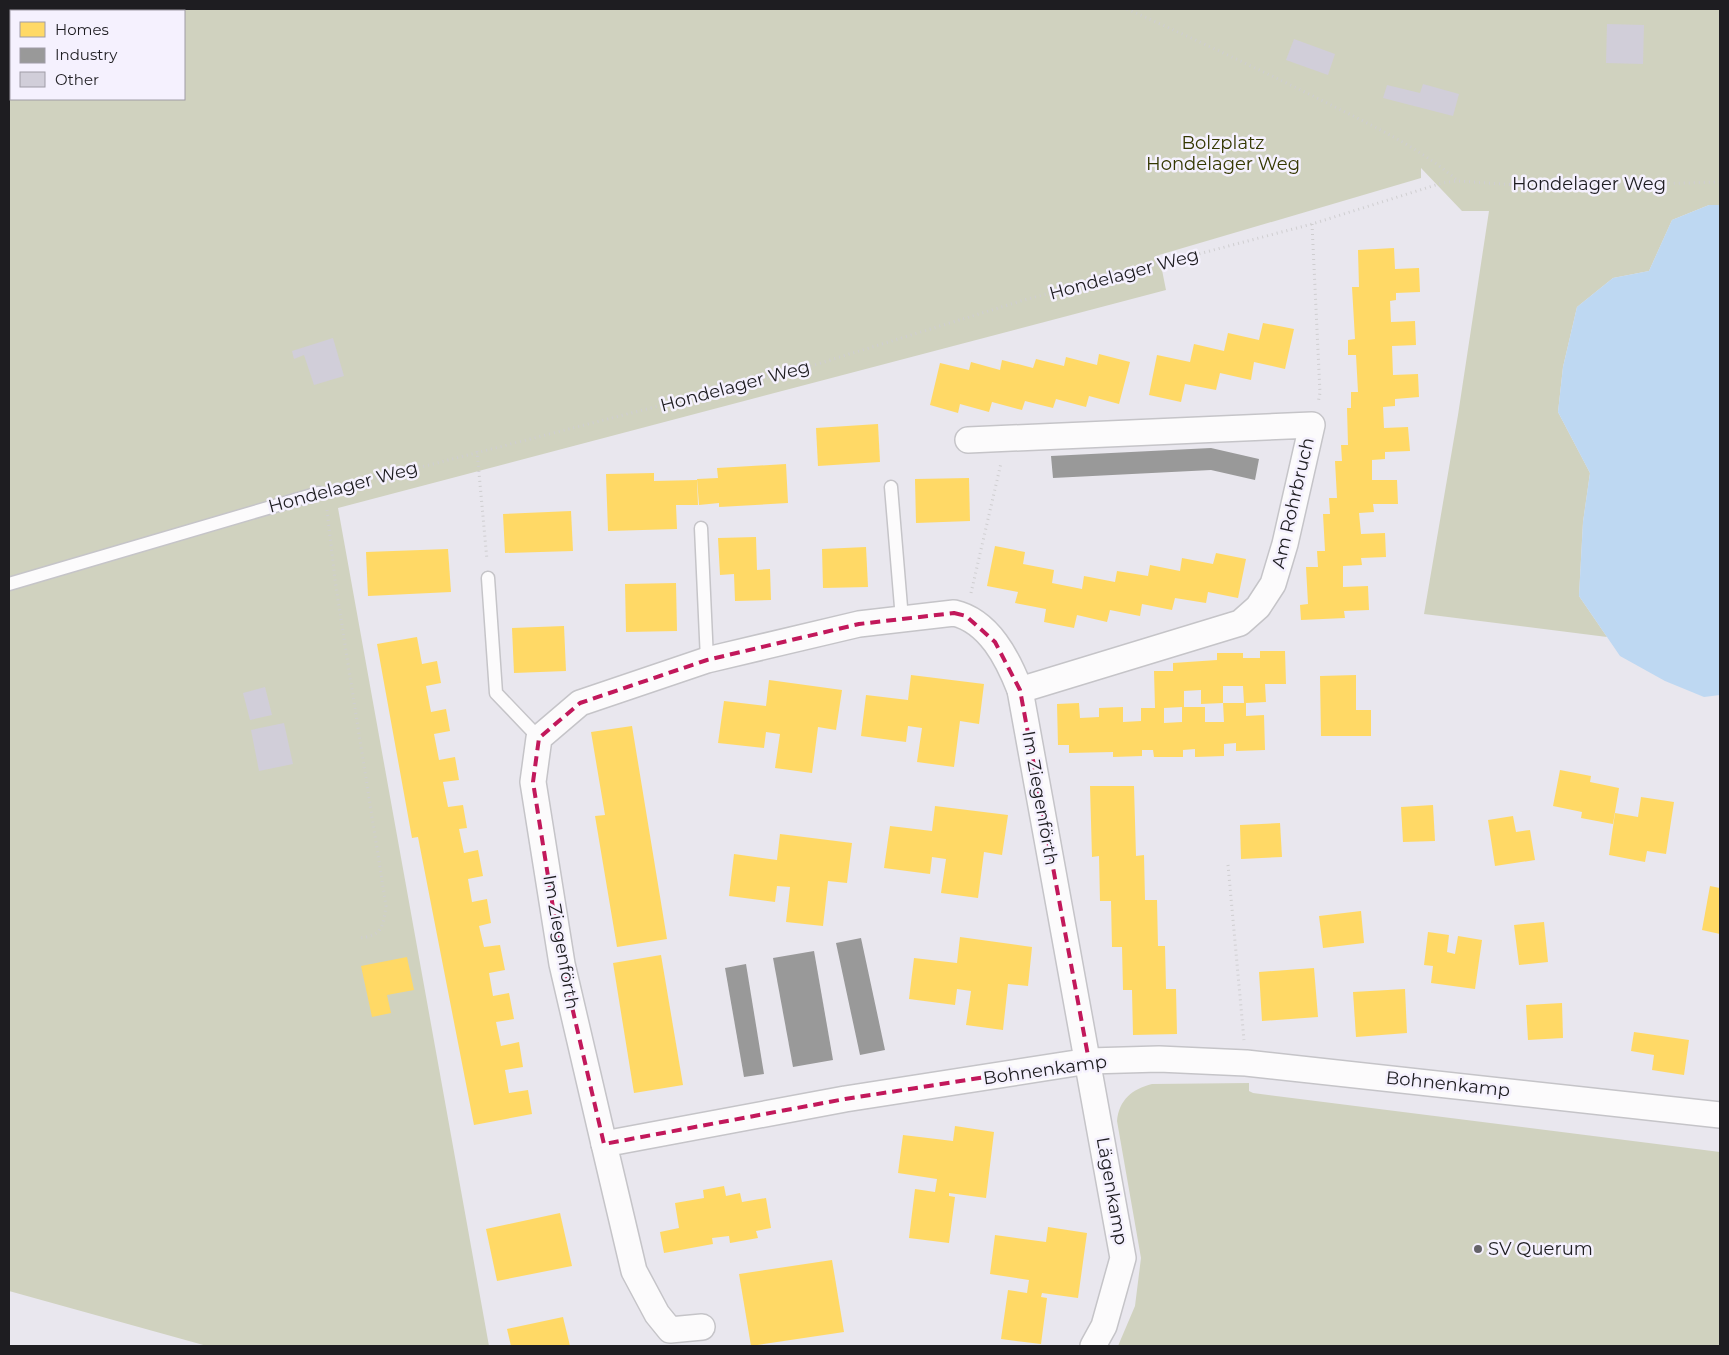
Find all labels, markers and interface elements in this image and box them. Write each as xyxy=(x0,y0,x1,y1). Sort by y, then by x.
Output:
legend xyxy=(10,10,185,100)
text: Homes xyxy=(55,20,109,39)
text: Industry xyxy=(55,45,118,64)
text: Other xyxy=(55,70,99,89)
park label: Bolzplatz Hondelager Weg xyxy=(1146,132,1300,175)
street label: Hondelager Weg xyxy=(1512,173,1666,195)
street label: Hondelager Weg xyxy=(1047,243,1201,305)
street label: Hondelager Weg xyxy=(658,355,812,417)
street label: Am Rohrbruch xyxy=(1267,435,1319,571)
street label: Hondelager Weg xyxy=(266,456,420,518)
street label: Im Ziegenförth xyxy=(1017,729,1063,867)
street label: Im Ziegenförth xyxy=(538,873,584,1011)
street label: Bohnenkamp xyxy=(982,1050,1108,1090)
street label: Bohnenkamp xyxy=(1385,1067,1511,1101)
street label: Lägenkamp xyxy=(1092,1135,1132,1247)
place label: SV Querum xyxy=(1488,1238,1593,1260)
marker: SV Querum xyxy=(1472,1243,1484,1255)

